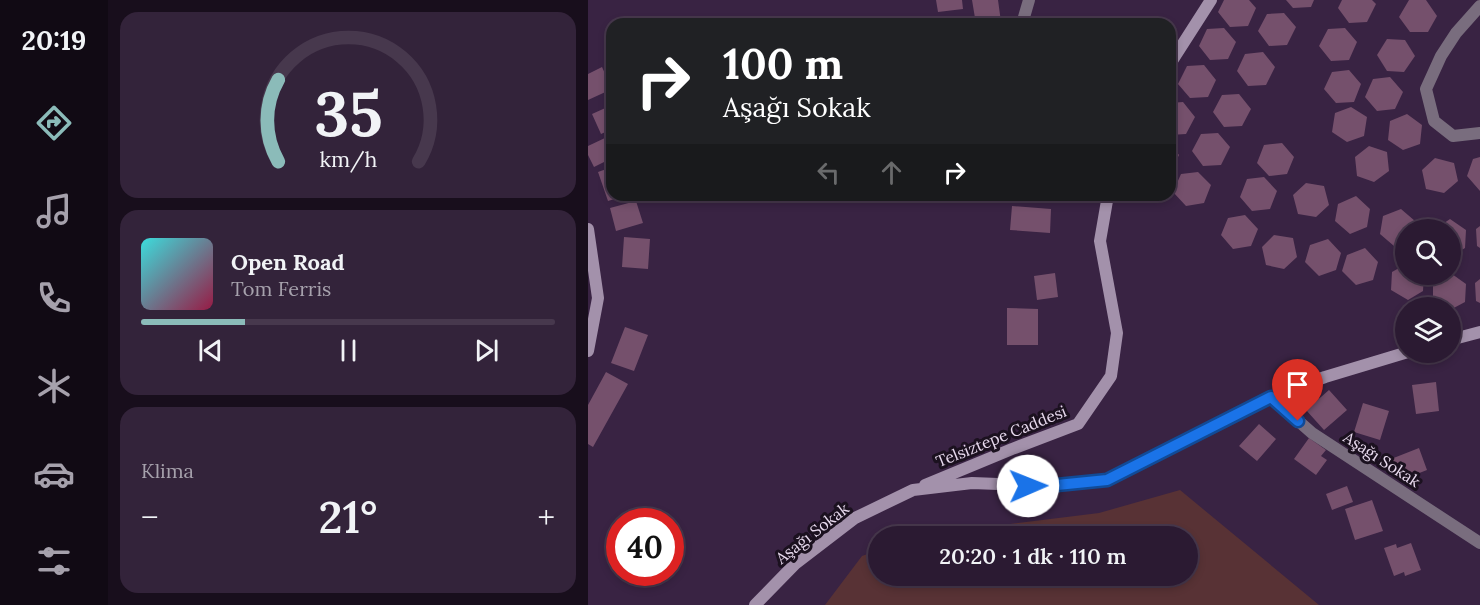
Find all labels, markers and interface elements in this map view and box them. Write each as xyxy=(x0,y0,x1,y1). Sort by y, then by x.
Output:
text: 20:19 xyxy=(22,23,86,57)
text: 100 m xyxy=(723,37,843,91)
icon: right xyxy=(624,42,702,120)
text: 35 xyxy=(314,73,382,153)
text: Aşağı Sokak xyxy=(723,90,871,124)
icon: directions xyxy=(33,102,75,144)
text: km/h xyxy=(319,145,377,173)
icon: left xyxy=(812,156,845,189)
icon: ahead xyxy=(875,156,908,189)
icon: right xyxy=(938,156,971,189)
icon: music xyxy=(33,190,75,232)
map controls xyxy=(1395,219,1461,363)
button: search xyxy=(1395,219,1461,285)
text: Open Road xyxy=(231,248,345,276)
text: Tom Ferris xyxy=(231,276,331,301)
icon: phone xyxy=(33,277,75,319)
button: layers xyxy=(1395,297,1461,363)
icon: previous xyxy=(194,334,227,367)
icon: pause xyxy=(332,334,365,367)
icon: next xyxy=(470,334,503,367)
pin xyxy=(1272,359,1323,421)
icon: climate xyxy=(33,365,75,407)
icon: arrive xyxy=(1281,368,1314,401)
street label: Telsiztepe Caddesi xyxy=(933,401,1069,471)
street label: Aşağı Sokak xyxy=(1339,426,1424,491)
icon: car xyxy=(33,453,75,495)
position arrow xyxy=(996,454,1060,518)
text: Klima xyxy=(141,458,194,483)
text: 21° xyxy=(318,488,378,545)
text: − xyxy=(141,496,159,538)
text: + xyxy=(537,496,555,538)
street label: Aşağı Sokak xyxy=(771,498,853,568)
speed limit sign: 40 xyxy=(606,508,684,586)
icon: filters xyxy=(33,540,75,582)
text: 20:20 · 1 dk · 110 m xyxy=(939,542,1127,570)

